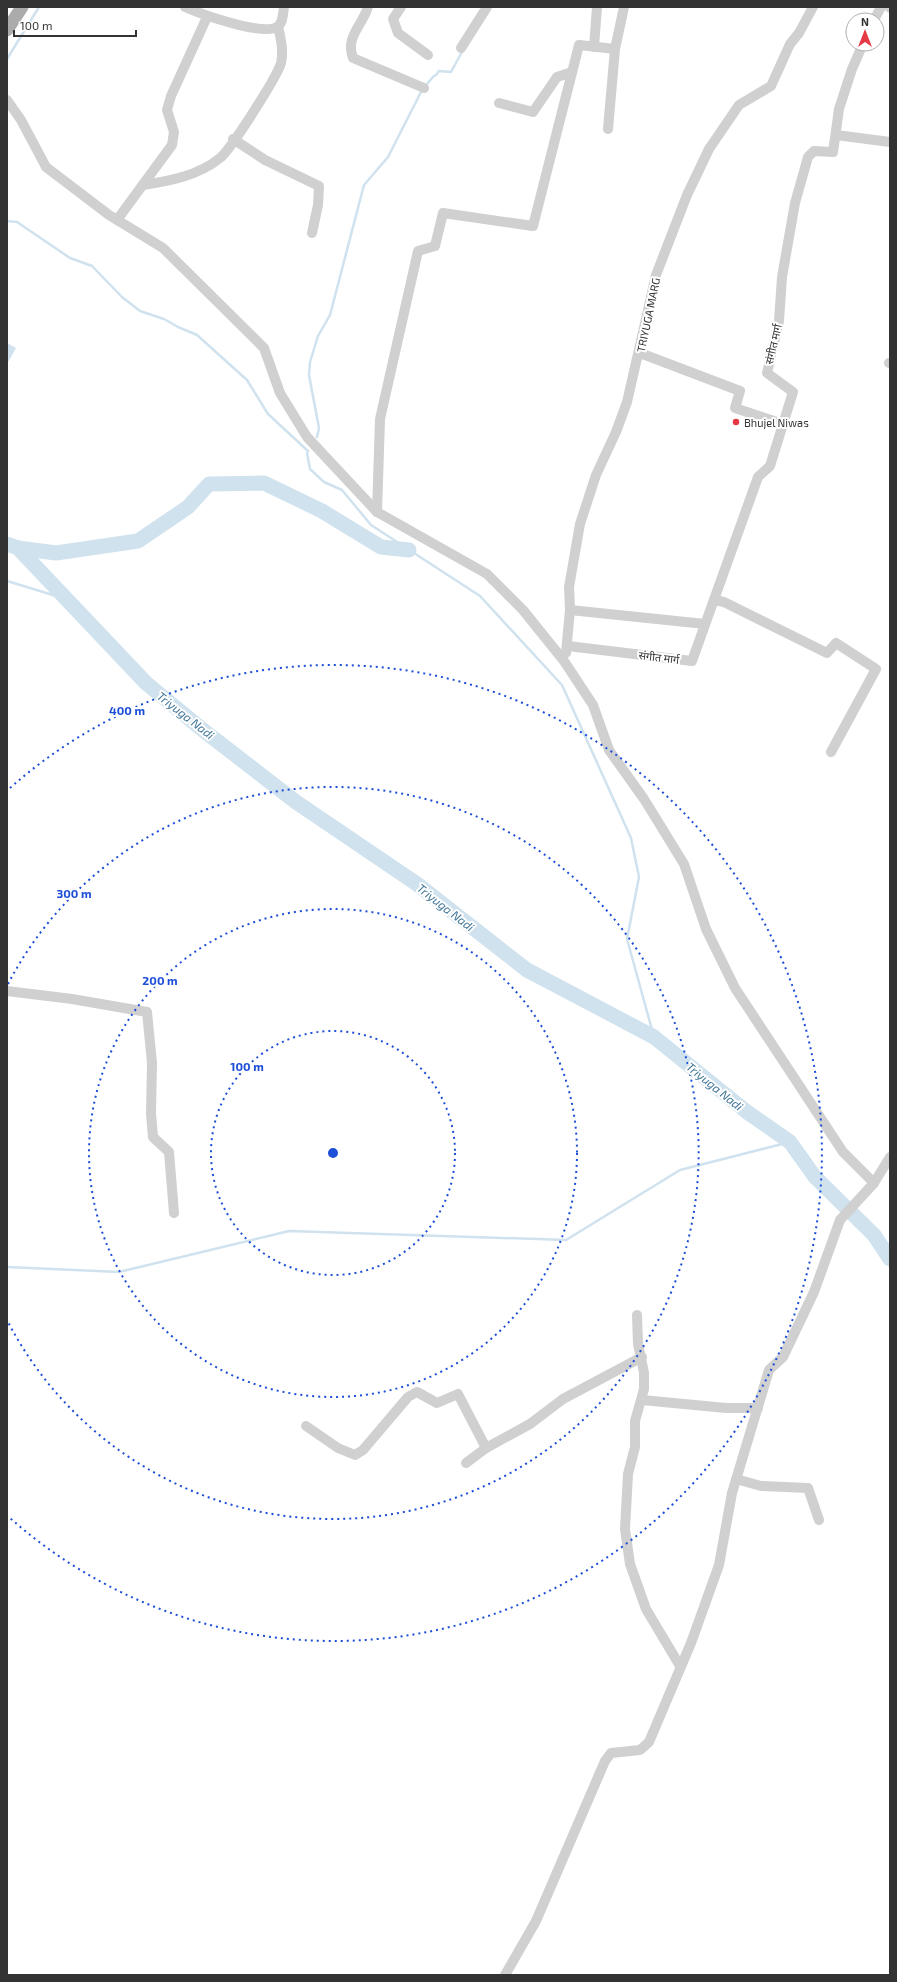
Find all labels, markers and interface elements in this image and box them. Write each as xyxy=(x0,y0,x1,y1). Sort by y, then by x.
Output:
scale bar xyxy=(14,12,136,38)
north arrow xyxy=(845,12,885,52)
text: N xyxy=(861,15,869,28)
text: 100 m xyxy=(20,18,52,32)
street label: TRIYUGA MARG xyxy=(634,276,662,353)
street label: संगीत मार्ग xyxy=(762,322,784,365)
place label: Bhujel Niwas xyxy=(744,416,809,430)
marker: Bhujel Niwas xyxy=(731,417,741,427)
street label: संगीत मार्ग xyxy=(638,648,681,666)
water label: Triyuga Nadi xyxy=(154,688,217,742)
text: 400 m xyxy=(109,703,145,717)
water label: Triyuga Nadi xyxy=(414,880,477,934)
text: 300 m xyxy=(56,886,92,900)
text: 200 m xyxy=(142,973,178,987)
text: 100 m xyxy=(230,1059,264,1073)
water label: Triyuga Nadi xyxy=(683,1059,746,1114)
centre of rings xyxy=(326,1146,340,1160)

